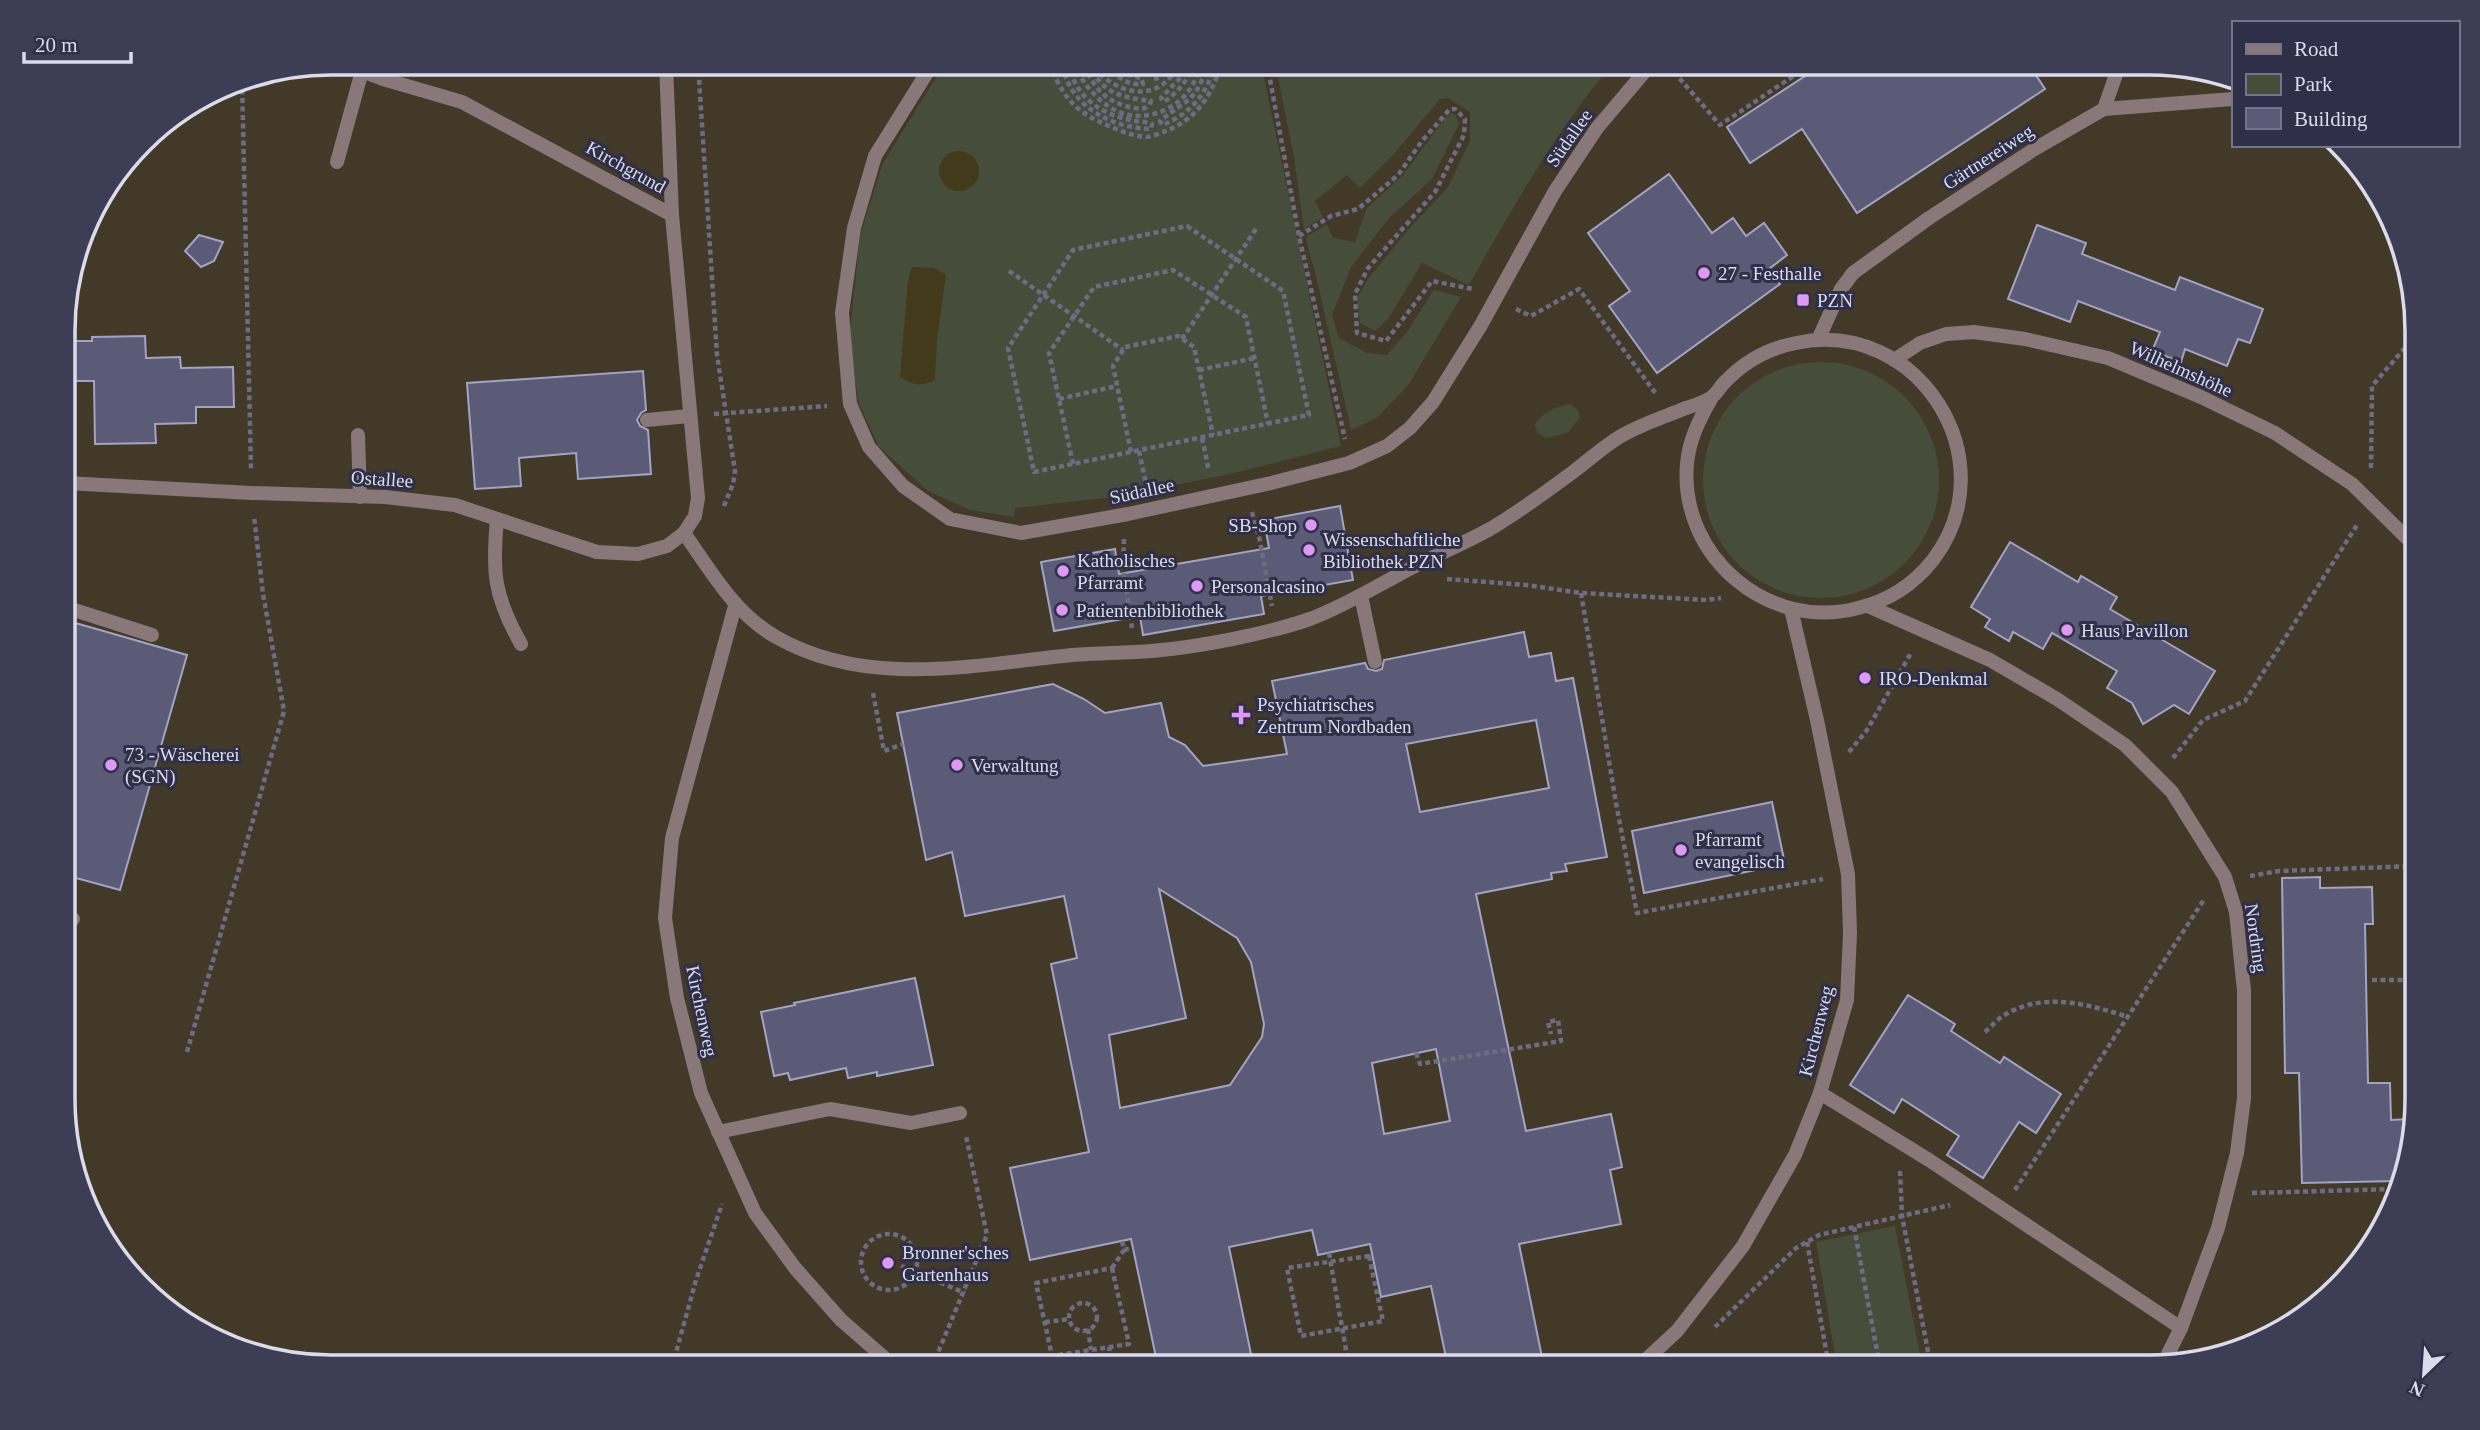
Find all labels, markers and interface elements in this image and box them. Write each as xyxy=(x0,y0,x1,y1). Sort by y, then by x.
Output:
scale bar xyxy=(24,21,131,65)
legend xyxy=(2232,21,2459,147)
text: 20 m xyxy=(35,33,78,57)
text: Road xyxy=(2294,37,2339,61)
text: Park xyxy=(2294,72,2333,96)
street label: Südallee xyxy=(1542,105,1596,171)
text: Building xyxy=(2294,107,2368,131)
street label: Gärtnereiweg xyxy=(1939,120,2037,194)
street label: Kirchgrund xyxy=(583,137,670,198)
place label: 27 - Festhalle xyxy=(1718,263,1821,284)
marker: 27 - Festhalle xyxy=(1696,265,1712,281)
place label: PZN xyxy=(1817,290,1853,311)
marker: PZN xyxy=(1795,292,1811,308)
street label: Wilhelmshöhe xyxy=(2126,337,2236,401)
street label: Ostallee xyxy=(350,466,414,492)
street label: Südallee xyxy=(1108,474,1176,508)
place label: SB-Shop xyxy=(1228,515,1297,536)
marker: SB-Shop xyxy=(1303,517,1319,533)
place label: Wissenschaftliche Bibliothek PZN xyxy=(1323,529,1460,572)
marker: Wissenschaftliche Bibliothek PZN xyxy=(1301,542,1317,558)
place label: Katholisches Pfarramt xyxy=(1077,550,1175,593)
marker: Katholisches Pfarramt xyxy=(1055,563,1071,579)
place label: Personalcasino xyxy=(1211,576,1325,597)
marker: Personalcasino xyxy=(1189,578,1205,594)
place label: Patientenbibliothek xyxy=(1076,600,1224,621)
marker: Patientenbibliothek xyxy=(1054,602,1070,618)
place label: Haus Pavillon xyxy=(2081,620,2189,641)
marker: Haus Pavillon xyxy=(2059,622,2075,638)
place label: IRO-Denkmal xyxy=(1879,668,1988,689)
marker: IRO-Denkmal xyxy=(1857,670,1873,686)
place label: Psychiatrisches Zentrum Nordbaden xyxy=(1257,694,1412,737)
marker: Psychiatrisches Zentrum Nordbaden xyxy=(1231,705,1251,725)
place label: 73 - Wäscherei (SGN) xyxy=(125,744,240,788)
place label: Verwaltung xyxy=(971,755,1059,776)
marker: 73 - Wäscherei (SGN) xyxy=(103,757,119,773)
marker: Verwaltung xyxy=(949,757,965,773)
place label: Pfarramt evangelisch xyxy=(1695,829,1785,872)
marker: Pfarramt evangelisch xyxy=(1673,842,1689,858)
street label: Nordring xyxy=(2241,902,2271,974)
street label: Kirchenweg xyxy=(682,963,722,1059)
street label: Kirchenweg xyxy=(1795,983,1838,1079)
place label: Bronner'sches Gartenhaus xyxy=(902,1242,1009,1285)
marker: Bronner'sches Gartenhaus xyxy=(880,1255,896,1271)
north arrow xyxy=(2389,1339,2459,1409)
text: N xyxy=(2406,1376,2428,1401)

